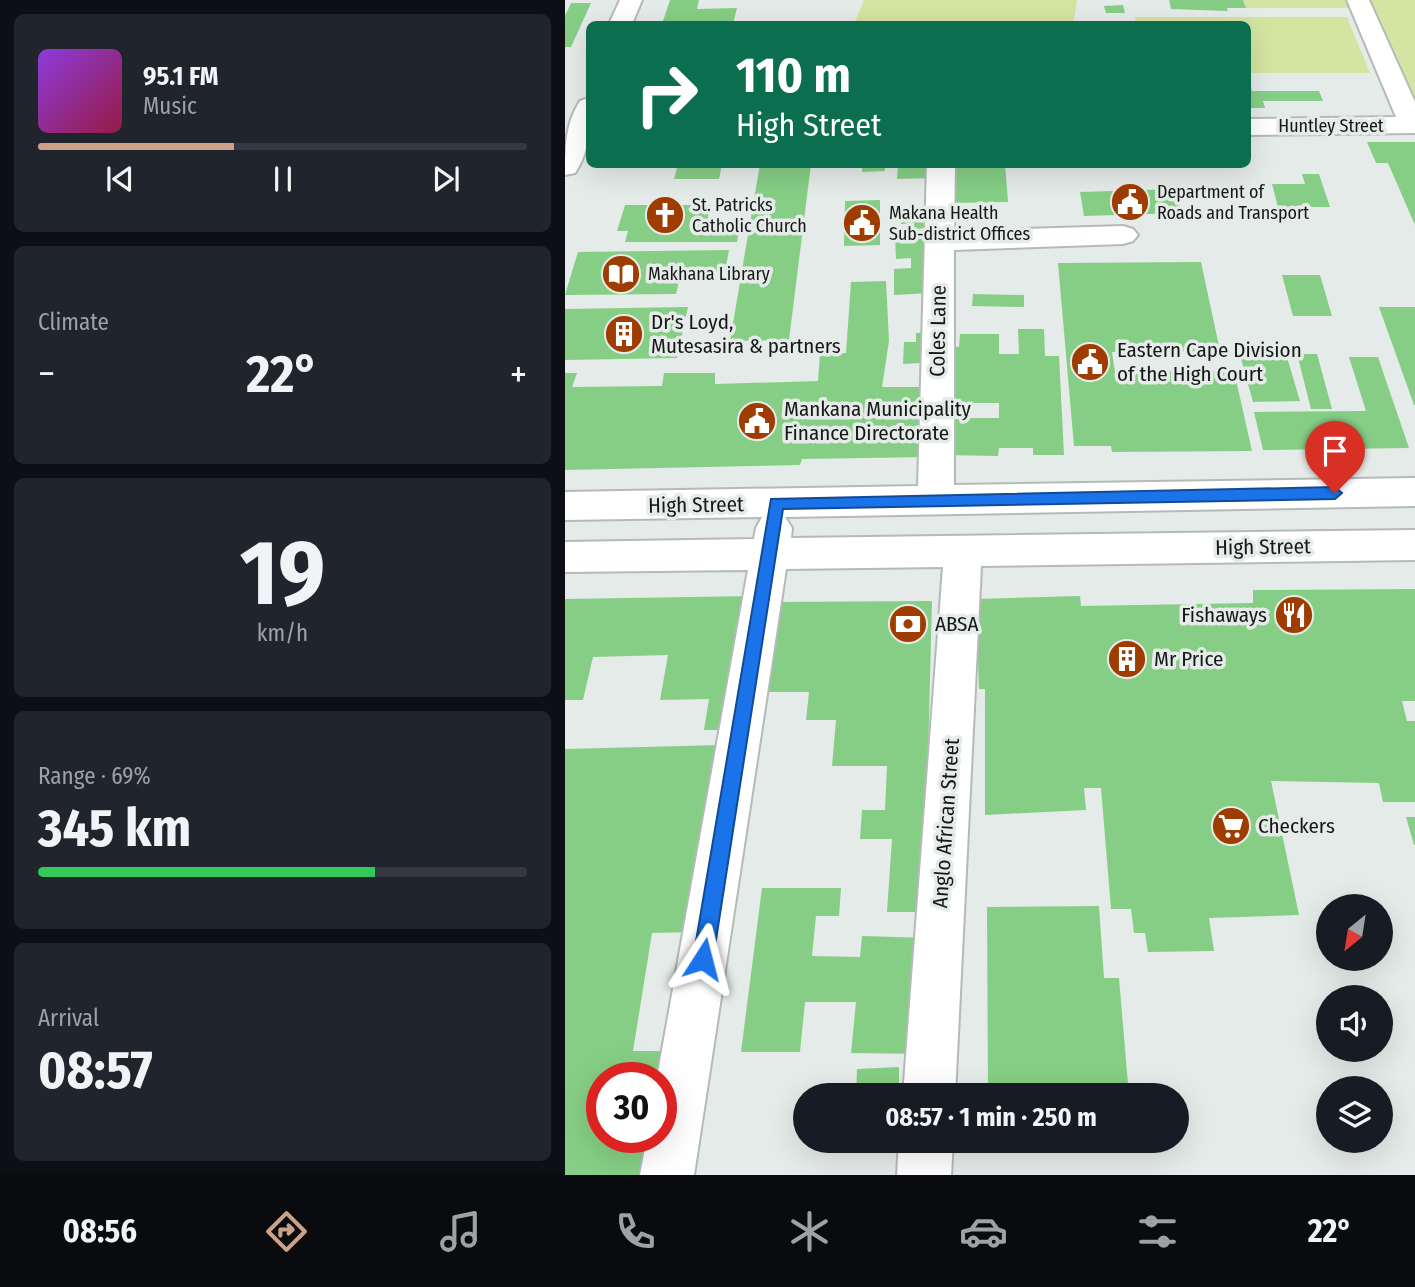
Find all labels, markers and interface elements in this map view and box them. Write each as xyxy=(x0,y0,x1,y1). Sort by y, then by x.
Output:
text: 110 m xyxy=(736,46,851,105)
icon: right xyxy=(621,49,712,140)
text: 95.1 FM xyxy=(143,61,218,92)
text: Music xyxy=(143,92,197,120)
text: High Street xyxy=(736,106,882,144)
street label: Huntley Street xyxy=(1278,115,1384,137)
icon: previous xyxy=(101,160,139,198)
icon: pause xyxy=(264,160,302,198)
icon: next xyxy=(427,160,465,198)
public building icon: Department of Roads and Transport xyxy=(1109,181,1151,223)
place label: Department of Roads and Transport xyxy=(1157,181,1309,224)
church icon: St. Patricks Catholic Church xyxy=(644,194,686,236)
place label: St. Patricks Catholic Church xyxy=(692,194,807,237)
public building icon: Makana Health Sub-district Offices xyxy=(841,202,883,244)
place label: Makana Health Sub-district Offices xyxy=(889,202,1030,245)
library icon: Makhana Library xyxy=(600,253,642,295)
place label: Makhana Library xyxy=(648,263,770,285)
street label: Coles Lane xyxy=(924,285,952,377)
text: Climate xyxy=(38,308,109,336)
place label: Dr's Loyd, Mutesasira & partners xyxy=(651,309,841,359)
building icon: Dr's Loyd, Mutesasira & partners xyxy=(603,313,645,355)
place label: Eastern Cape Division of the High Court xyxy=(1117,337,1302,387)
public building icon: Eastern Cape Division of the High Court xyxy=(1069,341,1111,383)
text: 22° xyxy=(246,343,319,406)
text: − xyxy=(38,351,55,397)
text: + xyxy=(510,351,527,397)
place label: Mankana Municipality Finance Directorate xyxy=(784,396,972,446)
public building icon: Mankana Municipality Finance Directorate xyxy=(736,400,778,442)
pin xyxy=(1305,421,1365,493)
icon: arrive xyxy=(1316,432,1354,470)
street label: High Street xyxy=(648,491,744,519)
text: 19 xyxy=(240,519,325,628)
street label: High Street xyxy=(1215,533,1311,561)
restaurant icon: Fishaways xyxy=(1273,594,1315,636)
place label: Fishaways xyxy=(1181,602,1267,628)
bank icon: ABSA xyxy=(887,603,929,645)
place label: ABSA xyxy=(935,611,978,637)
text: km/h xyxy=(257,619,308,647)
building icon: Mr Price xyxy=(1106,638,1148,680)
place label: Mr Price xyxy=(1154,646,1223,672)
street label: Anglo African Street xyxy=(927,737,965,909)
text: Range · 69% xyxy=(38,762,151,790)
text: 345 km xyxy=(38,797,191,860)
supermarket icon: Checkers xyxy=(1210,805,1252,847)
place label: Checkers xyxy=(1258,813,1335,839)
north arrow xyxy=(1316,894,1393,971)
map controls xyxy=(1316,894,1393,1153)
position arrow xyxy=(666,922,740,996)
button: sound xyxy=(1316,985,1393,1062)
text: Arrival xyxy=(38,1004,99,1032)
text: 08:57 xyxy=(38,1039,153,1102)
speed limit sign: 30 xyxy=(586,1062,677,1153)
button: layers xyxy=(1316,1076,1393,1153)
text: 08:57 · 1 min · 250 m xyxy=(885,1102,1097,1133)
icon: directions xyxy=(262,1207,311,1256)
icon: music xyxy=(436,1207,485,1256)
icon: phone xyxy=(611,1207,660,1256)
icon: climate xyxy=(785,1207,834,1256)
icon: car xyxy=(959,1207,1008,1256)
icon: filters xyxy=(1133,1207,1182,1256)
text: 08:56 xyxy=(63,1212,137,1250)
text: 22° xyxy=(1308,1212,1352,1250)

